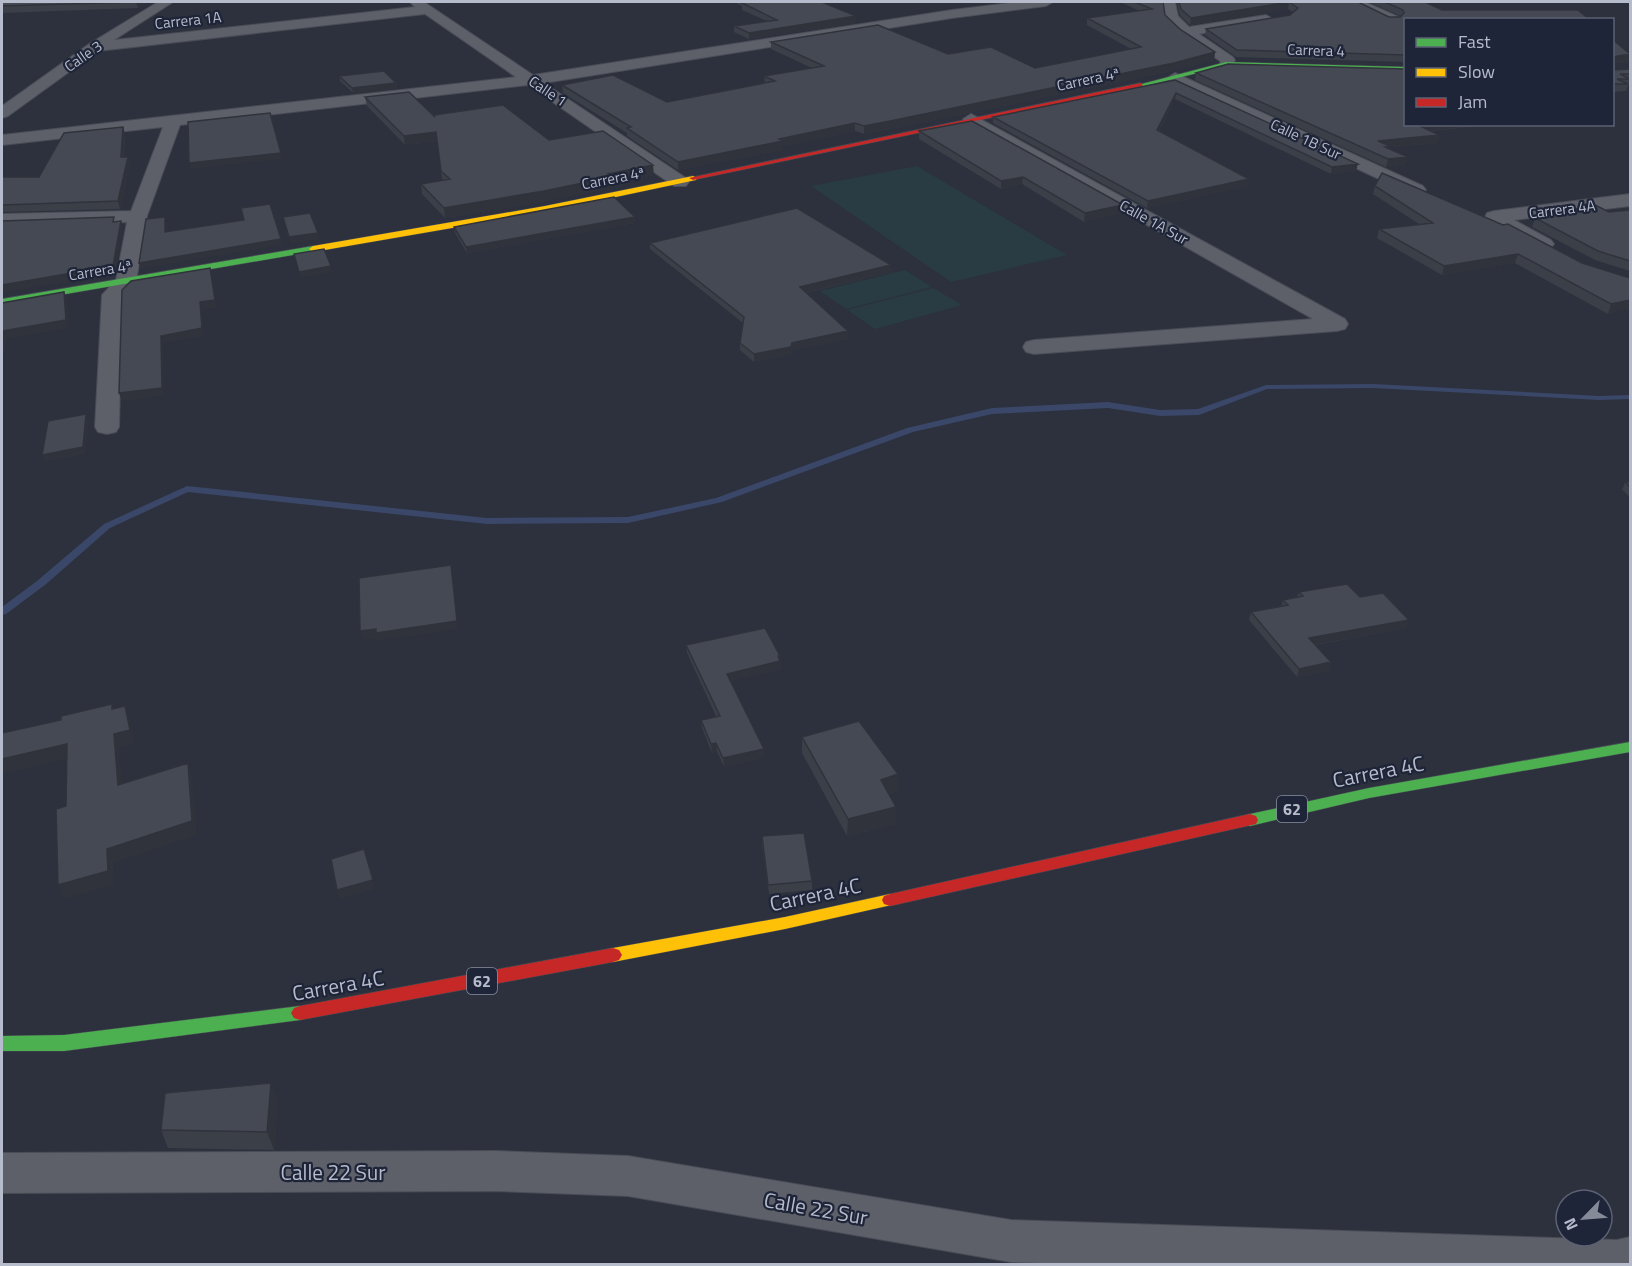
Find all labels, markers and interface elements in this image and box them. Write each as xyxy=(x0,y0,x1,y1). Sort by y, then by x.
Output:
street label: Carrera 1A xyxy=(154,5,222,35)
legend xyxy=(1404,18,1614,126)
text: Fast xyxy=(1458,28,1491,55)
street label: Calle 3 xyxy=(59,35,107,77)
street label: Carrera 4 xyxy=(1287,37,1345,63)
text: Slow xyxy=(1458,58,1495,85)
street label: Carrera 4ª xyxy=(1054,61,1122,97)
street label: Calle 1 xyxy=(524,70,572,112)
text: Jam xyxy=(1458,88,1487,115)
street label: Calle 1B Sur xyxy=(1267,113,1345,165)
street label: Carrera 4ª xyxy=(580,161,646,195)
street label: Calle 1A Sur xyxy=(1115,194,1193,250)
street label: Carrera 4A xyxy=(1527,194,1597,224)
street label: Carrera 4ª xyxy=(67,254,133,286)
street label: Carrera 4C xyxy=(1330,746,1426,796)
road number: 62 xyxy=(1277,796,1307,822)
street label: Carrera 4C xyxy=(766,869,864,919)
street label: Carrera 4C xyxy=(290,961,386,1009)
road number: 62 xyxy=(467,968,497,994)
street label: Calle 22 Sur xyxy=(281,1156,385,1188)
street label: Calle 22 Sur xyxy=(762,1183,870,1233)
north arrow xyxy=(1554,1188,1614,1248)
text: N xyxy=(1557,1214,1584,1234)

